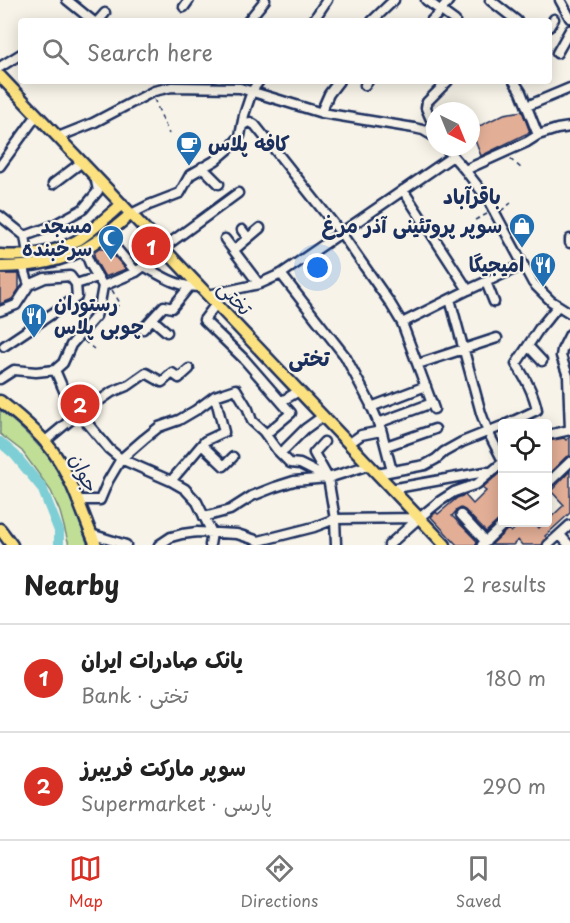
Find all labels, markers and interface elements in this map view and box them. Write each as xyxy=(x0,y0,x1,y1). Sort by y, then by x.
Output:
search box xyxy=(18,18,552,84)
icon: search xyxy=(39,35,72,68)
text: Search here xyxy=(87,35,213,68)
north arrow xyxy=(426,102,480,156)
place label: کافه پلاس xyxy=(208,128,290,158)
cafe icon: کافه پلاس xyxy=(174,129,204,167)
district label: باقرآباد xyxy=(443,179,501,211)
place label: مسجد سرخبنده xyxy=(22,210,92,263)
place label: سوپر پروتئینی آذر مرغ xyxy=(322,210,502,240)
shop icon: سوپر پروتئینی آذر مرغ xyxy=(507,211,537,249)
mosque icon: مسجد سرخبنده xyxy=(96,223,126,261)
pin: 1 xyxy=(132,224,170,268)
place label: امیجیگا xyxy=(469,249,524,279)
restaurant icon: امیجیگا xyxy=(528,250,558,288)
your location xyxy=(303,253,332,282)
street label: تختی xyxy=(211,273,260,322)
place label: رستوران چوبی پلاس xyxy=(54,288,144,341)
restaurant icon: رستوران چوبی پلاس xyxy=(19,301,49,339)
district label: تختی xyxy=(289,341,330,373)
pin: 2 xyxy=(60,382,100,426)
map controls xyxy=(498,419,552,527)
button: locate xyxy=(498,419,552,473)
street label: جوان xyxy=(63,448,107,497)
button: layers xyxy=(498,473,552,527)
text: Nearby xyxy=(24,565,119,604)
text: 2 results xyxy=(463,569,546,599)
text: یانک صادرات ایران xyxy=(81,642,243,675)
text: 1 xyxy=(39,663,48,693)
text: 180 m xyxy=(486,663,546,693)
text: Bank · تختی xyxy=(81,680,188,710)
text: سوپر مارکت فریبرز xyxy=(81,750,246,783)
text: 2 xyxy=(36,771,51,801)
text: 290 m xyxy=(482,771,546,801)
text: Supermarket · پارسی xyxy=(81,788,272,818)
tab: Map xyxy=(69,852,103,912)
tab: Directions xyxy=(240,852,318,912)
tab: Saved xyxy=(456,852,501,912)

